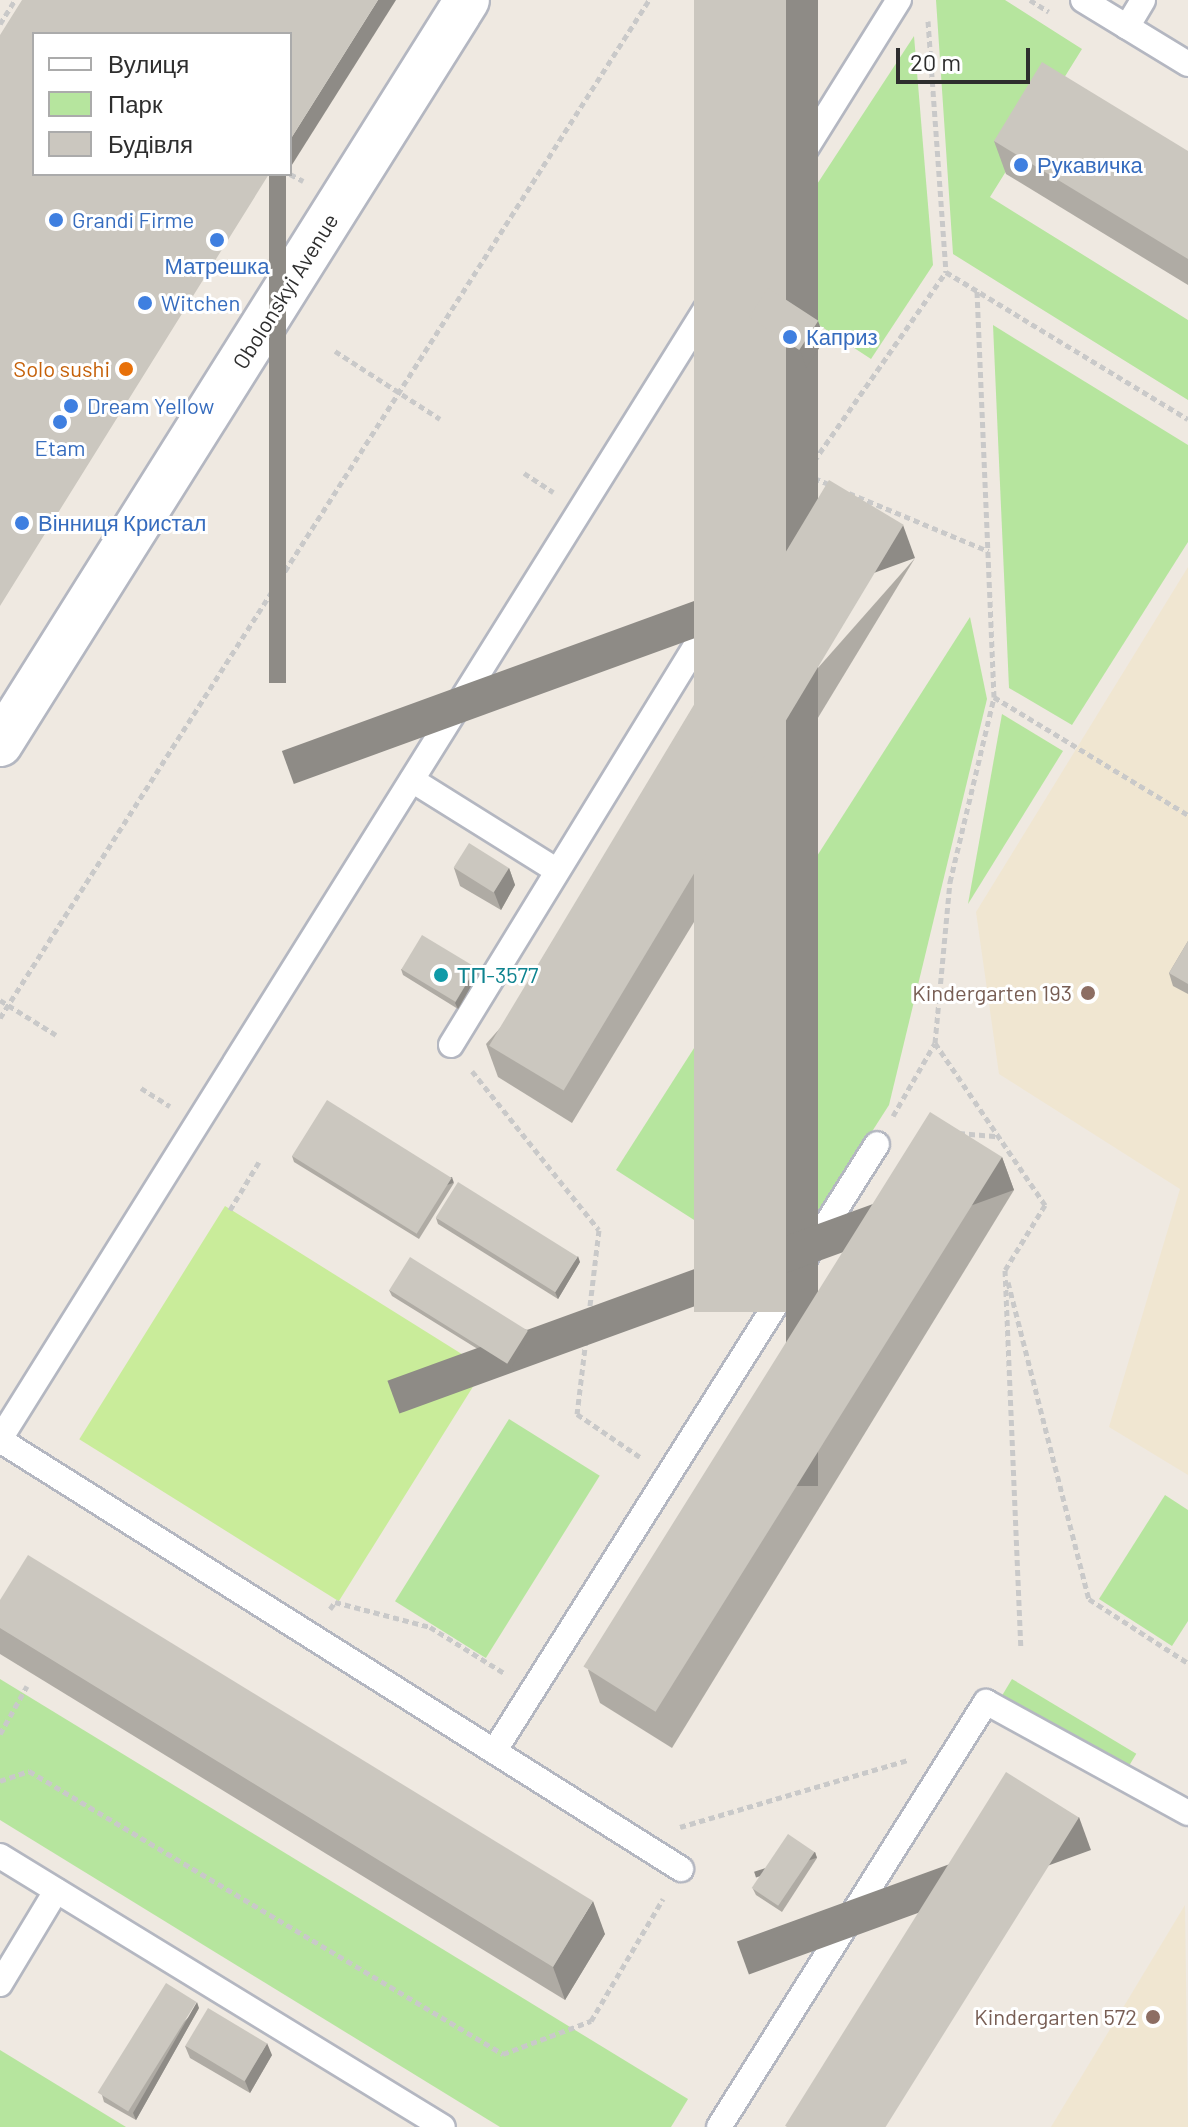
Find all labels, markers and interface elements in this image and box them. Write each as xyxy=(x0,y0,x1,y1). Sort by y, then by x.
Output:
legend xyxy=(32,32,292,176)
scale bar xyxy=(900,32,1034,82)
text: 20 m xyxy=(910,47,961,76)
text: Вулиця xyxy=(108,49,189,78)
text: Парк xyxy=(108,89,162,118)
text: Будівля xyxy=(108,129,193,158)
place label: Рукавичка xyxy=(1037,152,1143,178)
marker: Рукавичка xyxy=(1012,156,1030,174)
place label: Grandi Firme xyxy=(72,207,194,233)
street label: Obolonskyi Avenue xyxy=(227,208,343,374)
marker: Grandi Firme xyxy=(47,211,65,229)
marker: Матрешка xyxy=(208,231,226,249)
place label: Матрешка xyxy=(165,253,269,279)
place label: Witchen xyxy=(161,290,240,316)
marker: Witchen xyxy=(136,294,154,312)
place label: Каприз xyxy=(806,324,878,350)
marker: Каприз xyxy=(781,328,799,346)
place label: Solo sushi xyxy=(13,356,110,382)
marker: Solo sushi xyxy=(117,360,135,378)
place label: Dream Yellow xyxy=(87,393,214,419)
marker: Dream Yellow xyxy=(62,397,80,415)
marker: Etam xyxy=(51,413,69,431)
place label: Etam xyxy=(35,435,85,461)
place label: Вінниця Кристал xyxy=(38,510,206,536)
marker: Вінниця Кристал xyxy=(13,514,31,532)
place label: ТП-3577 xyxy=(457,962,538,988)
marker: ТП-3577 xyxy=(432,966,450,984)
place label: Kindergarten 193 xyxy=(912,980,1072,1006)
marker: Kindergarten 193 xyxy=(1079,984,1097,1002)
place label: Kindergarten 572 xyxy=(974,2004,1137,2030)
marker: Kindergarten 572 xyxy=(1144,2008,1162,2026)

